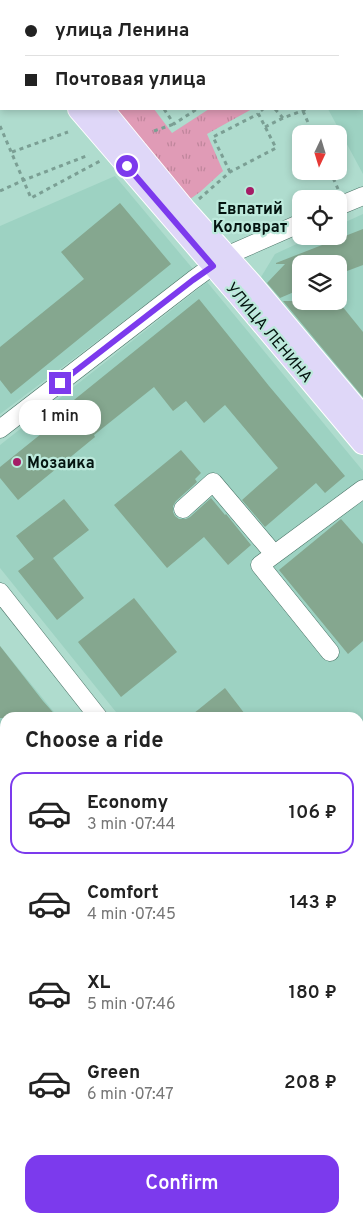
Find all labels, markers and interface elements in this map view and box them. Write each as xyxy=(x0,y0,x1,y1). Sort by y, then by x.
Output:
text: улица Ленина xyxy=(55,19,189,43)
text: Почтовая улица xyxy=(55,68,206,92)
north arrow xyxy=(292,125,348,180)
map controls xyxy=(292,125,347,310)
route start xyxy=(116,155,138,177)
marker: Евпатий Коловрат xyxy=(244,185,256,197)
button: locate xyxy=(292,190,347,245)
place label: Евпатий Коловрат xyxy=(213,200,288,238)
button: layers xyxy=(292,255,347,310)
street label: УЛИЦА ЛЕНИНА xyxy=(221,279,316,388)
route end xyxy=(49,372,71,394)
callout: 1 min xyxy=(19,400,101,436)
text: 1 min xyxy=(41,407,79,427)
place label: Мозаика xyxy=(27,454,95,474)
marker: Мозаика xyxy=(11,456,23,468)
text: Choose a ride xyxy=(25,728,163,755)
icon: car xyxy=(27,791,72,836)
text: Economy xyxy=(87,791,168,815)
text: 106 ₽ xyxy=(289,801,337,825)
text: 3 min · 07:44 xyxy=(87,815,176,835)
icon: car xyxy=(27,881,72,926)
text: Comfort xyxy=(87,881,159,905)
text: 143 ₽ xyxy=(289,891,337,915)
text: 4 min · 07:45 xyxy=(87,905,176,925)
icon: car xyxy=(27,971,72,1016)
text: XL xyxy=(87,971,110,995)
text: 180 ₽ xyxy=(289,981,337,1005)
text: 5 min · 07:46 xyxy=(87,995,175,1015)
icon: car xyxy=(27,1061,72,1106)
text: Green xyxy=(87,1061,140,1085)
text: 208 ₽ xyxy=(284,1071,337,1095)
text: 6 min · 07:47 xyxy=(87,1085,174,1105)
button: Confirm xyxy=(25,1155,339,1213)

